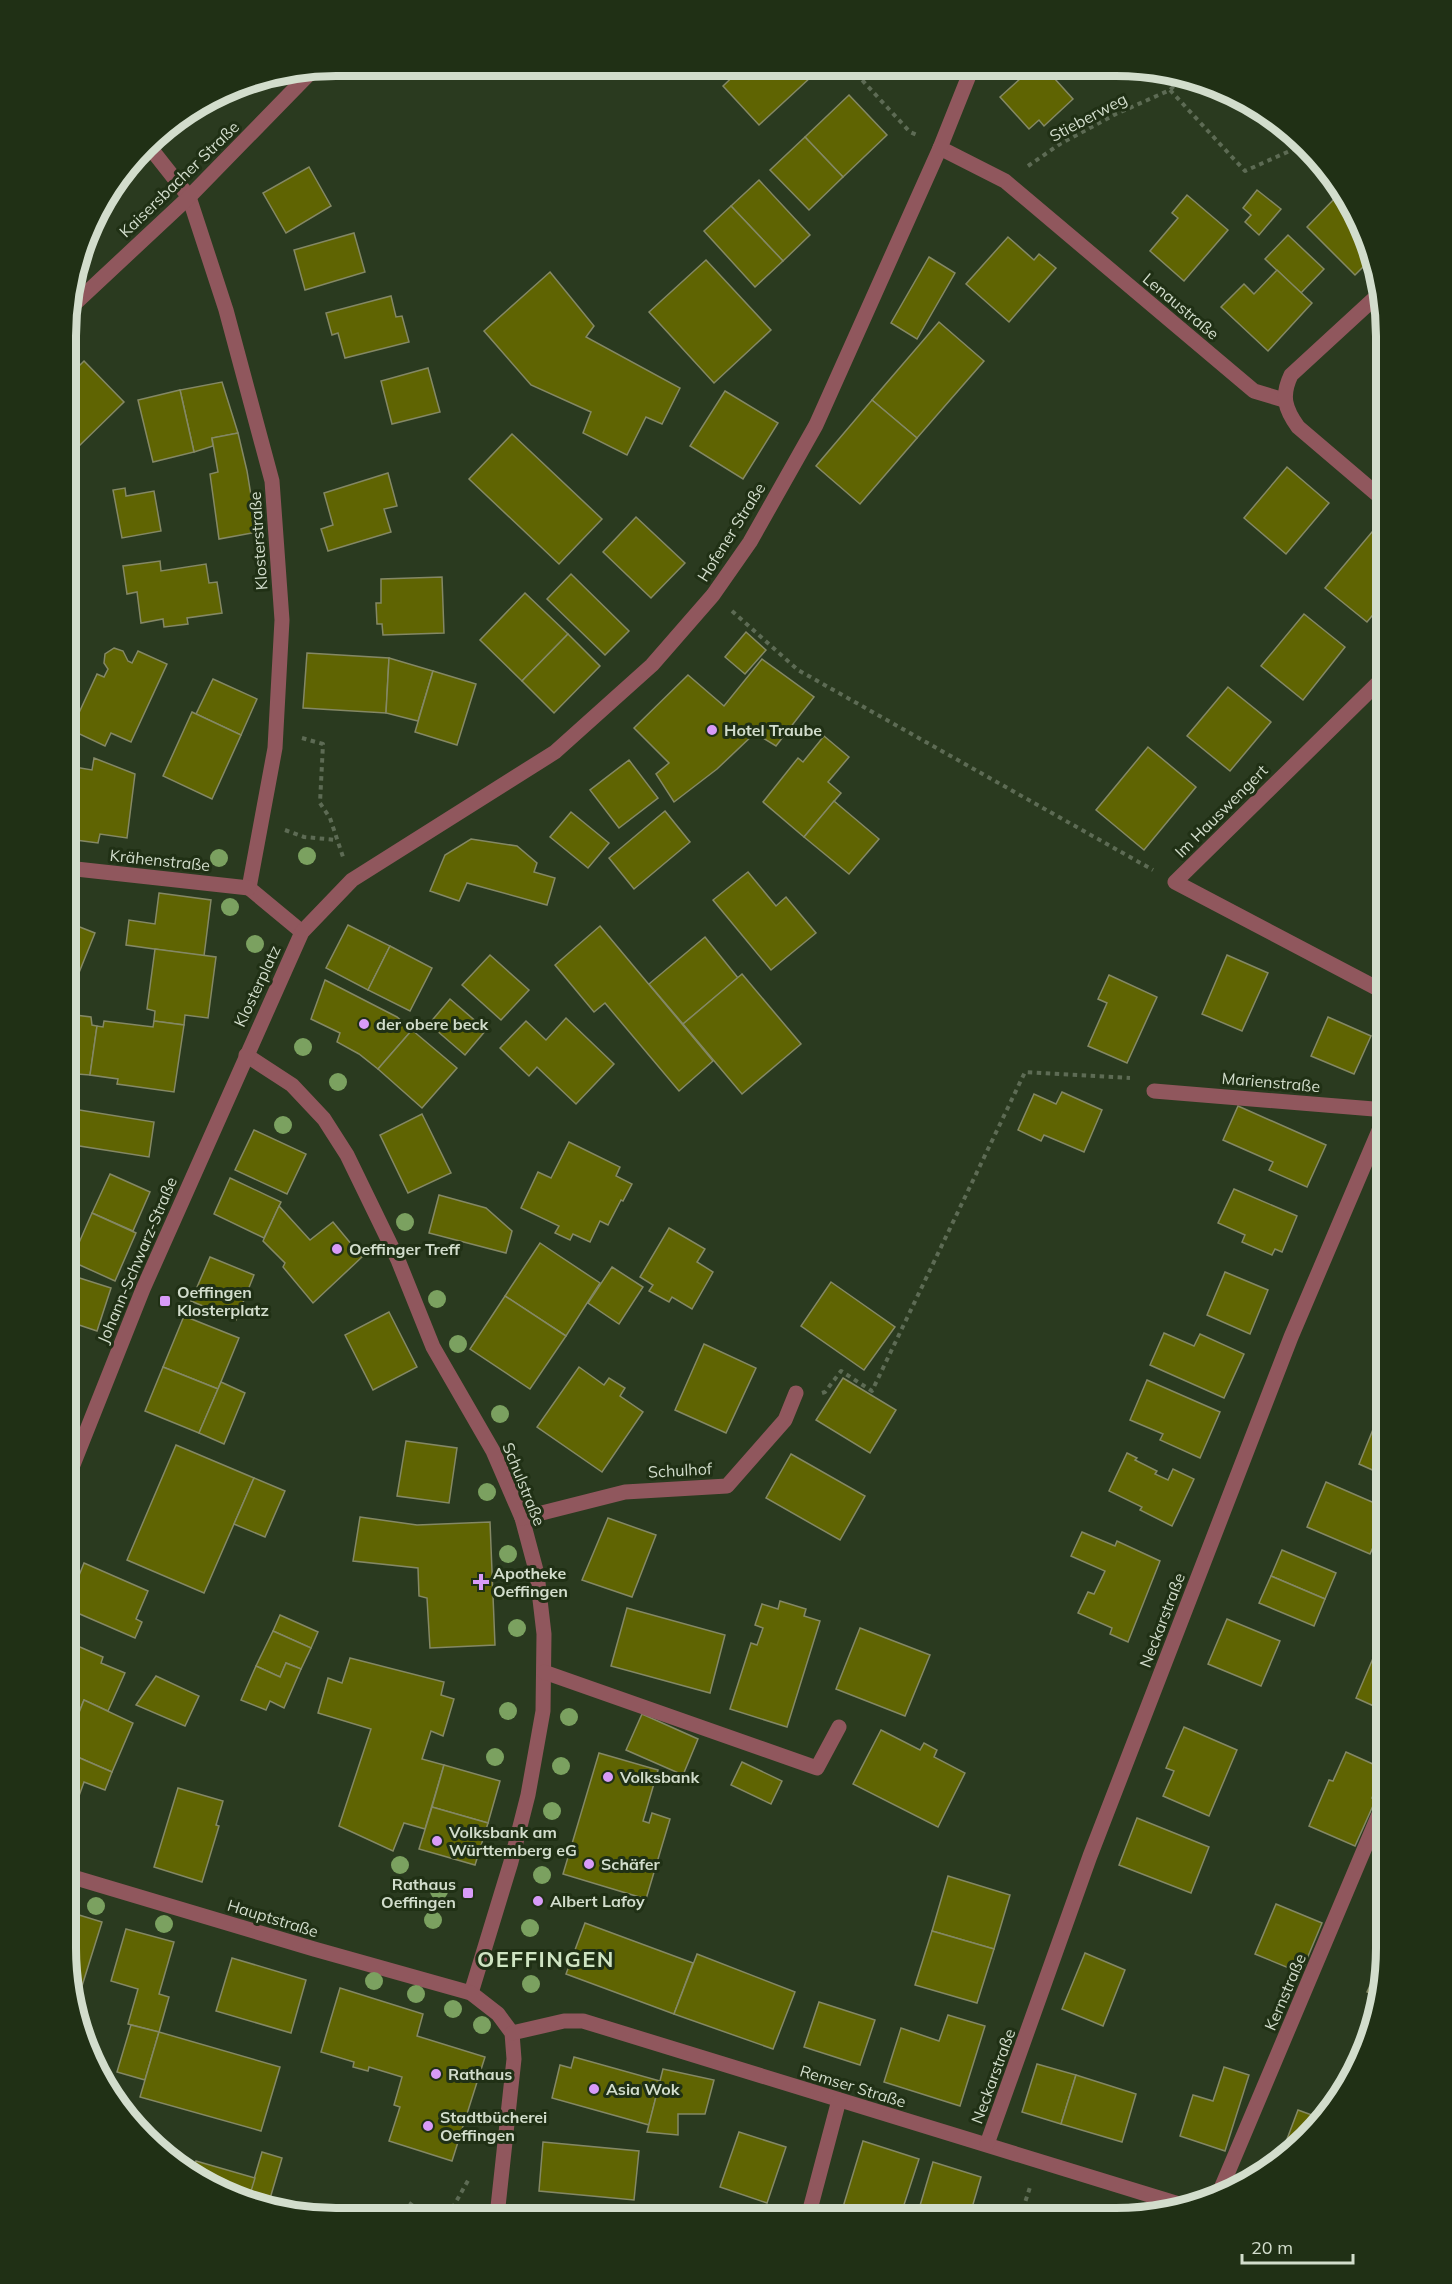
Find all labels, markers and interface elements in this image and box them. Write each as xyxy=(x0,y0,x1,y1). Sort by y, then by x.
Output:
street label: Stieberweg xyxy=(1046,88,1130,146)
street label: Kaisersbacher Straße xyxy=(115,117,243,241)
street label: Lenaustraße xyxy=(1139,268,1223,344)
street label: Hofener Straße xyxy=(693,479,769,585)
street label: Klosterstraße xyxy=(245,491,271,591)
place label: Hotel Traube xyxy=(724,720,822,740)
marker: Hotel Traube xyxy=(705,723,719,737)
street label: Im Hauswengert xyxy=(1170,760,1272,862)
street label: Krähenstraße xyxy=(109,845,211,875)
street label: Klosterplatz xyxy=(229,942,285,1030)
place label: der obere beck xyxy=(376,1014,490,1034)
marker: der obere beck xyxy=(357,1017,371,1031)
street label: Marienstraße xyxy=(1221,1068,1321,1096)
street label: Johann-Schwarz-Straße xyxy=(93,1174,181,1346)
place label: Oeffinger Treff xyxy=(349,1239,461,1259)
marker: Oeffinger Treff xyxy=(330,1242,344,1256)
place label: Oeffingen Klosterplatz xyxy=(177,1282,269,1320)
marker: Oeffingen Klosterplatz xyxy=(158,1294,172,1308)
street label: Schulstraße xyxy=(498,1439,550,1529)
street label: Schulhof xyxy=(647,1458,713,1482)
place label: Apotheke Oeffingen xyxy=(493,1563,568,1601)
street label: Neckarstraße xyxy=(1135,1570,1189,1670)
marker: Apotheke Oeffingen xyxy=(474,1575,488,1589)
place label: Volksbank xyxy=(619,1767,700,1787)
marker: Volksbank xyxy=(601,1770,615,1784)
place label: Volksbank am Württemberg eG xyxy=(448,1822,577,1860)
marker: Volksbank am Württemberg eG xyxy=(430,1834,444,1848)
place label: Schäfer xyxy=(601,1854,660,1874)
marker: Schäfer xyxy=(582,1857,596,1871)
place label: Rathaus Oeffingen xyxy=(381,1874,456,1912)
marker: Rathaus Oeffingen xyxy=(461,1886,475,1900)
place label: Albert Lafoy xyxy=(550,1891,645,1911)
marker: Albert Lafoy xyxy=(531,1894,545,1908)
street label: Hauptstraße xyxy=(225,1895,321,1941)
district label: OEFFINGEN xyxy=(477,1945,615,1973)
street label: Kernstraße xyxy=(1260,1951,1310,2033)
street label: Neckarstraße xyxy=(967,2026,1019,2126)
street label: Remser Straße xyxy=(797,2060,909,2112)
place label: Rathaus xyxy=(448,2064,512,2084)
marker: Rathaus xyxy=(429,2067,443,2081)
place label: Asia Wok xyxy=(606,2079,681,2099)
marker: Asia Wok xyxy=(587,2082,601,2096)
place label: Stadtbücherei Oeffingen xyxy=(440,2107,547,2145)
marker: Stadtbücherei Oeffingen xyxy=(421,2119,435,2133)
scale bar xyxy=(1242,2227,1353,2265)
text: 20 m xyxy=(1251,2236,1293,2259)

